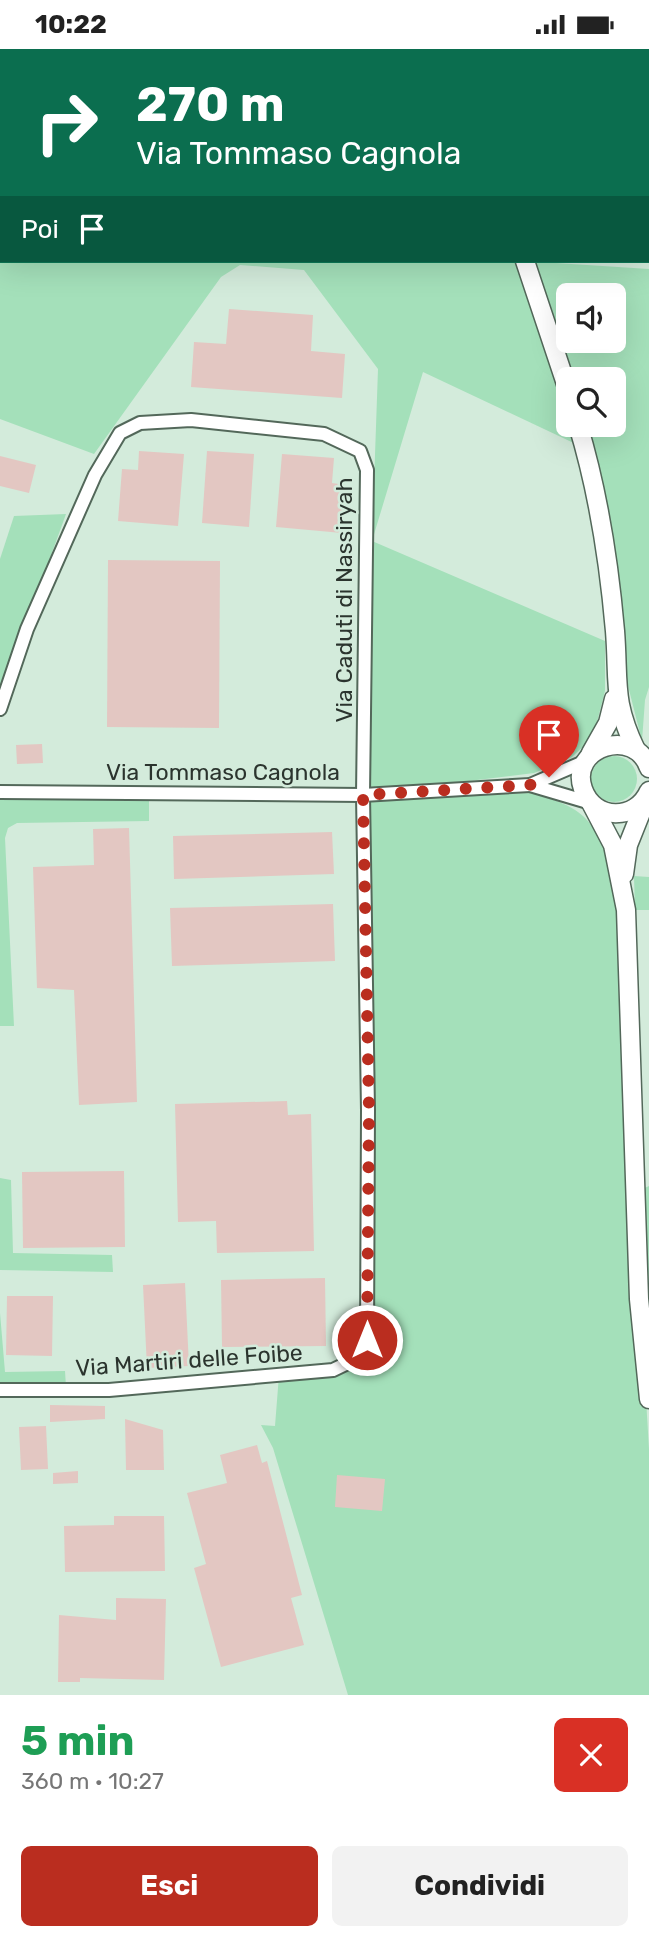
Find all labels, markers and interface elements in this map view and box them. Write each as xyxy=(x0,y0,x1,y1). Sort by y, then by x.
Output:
text: 10:22 xyxy=(35,9,107,40)
text: 270 m xyxy=(136,75,285,133)
icon: right xyxy=(21,77,112,168)
text: Via Tommaso Cagnola xyxy=(136,134,462,172)
icon: arrive xyxy=(73,210,111,248)
text: Poi xyxy=(21,214,59,245)
map controls xyxy=(556,283,626,437)
button: sound xyxy=(556,283,626,353)
button: search xyxy=(556,367,626,437)
street label: Via Caduti di Nassiryah xyxy=(330,478,358,722)
pin xyxy=(519,705,579,777)
icon: arrive xyxy=(530,716,568,754)
street label: Via Tommaso Cagnola xyxy=(106,758,340,786)
position arrow xyxy=(330,1303,404,1377)
street label: Via Martiri delle Foibe xyxy=(74,1338,304,1382)
text: 5 min xyxy=(21,1716,135,1766)
button: close xyxy=(554,1718,628,1792)
text: 360 m · 10:27 xyxy=(21,1767,164,1795)
button: Esci xyxy=(21,1846,318,1926)
button: Condividi xyxy=(332,1846,628,1926)

